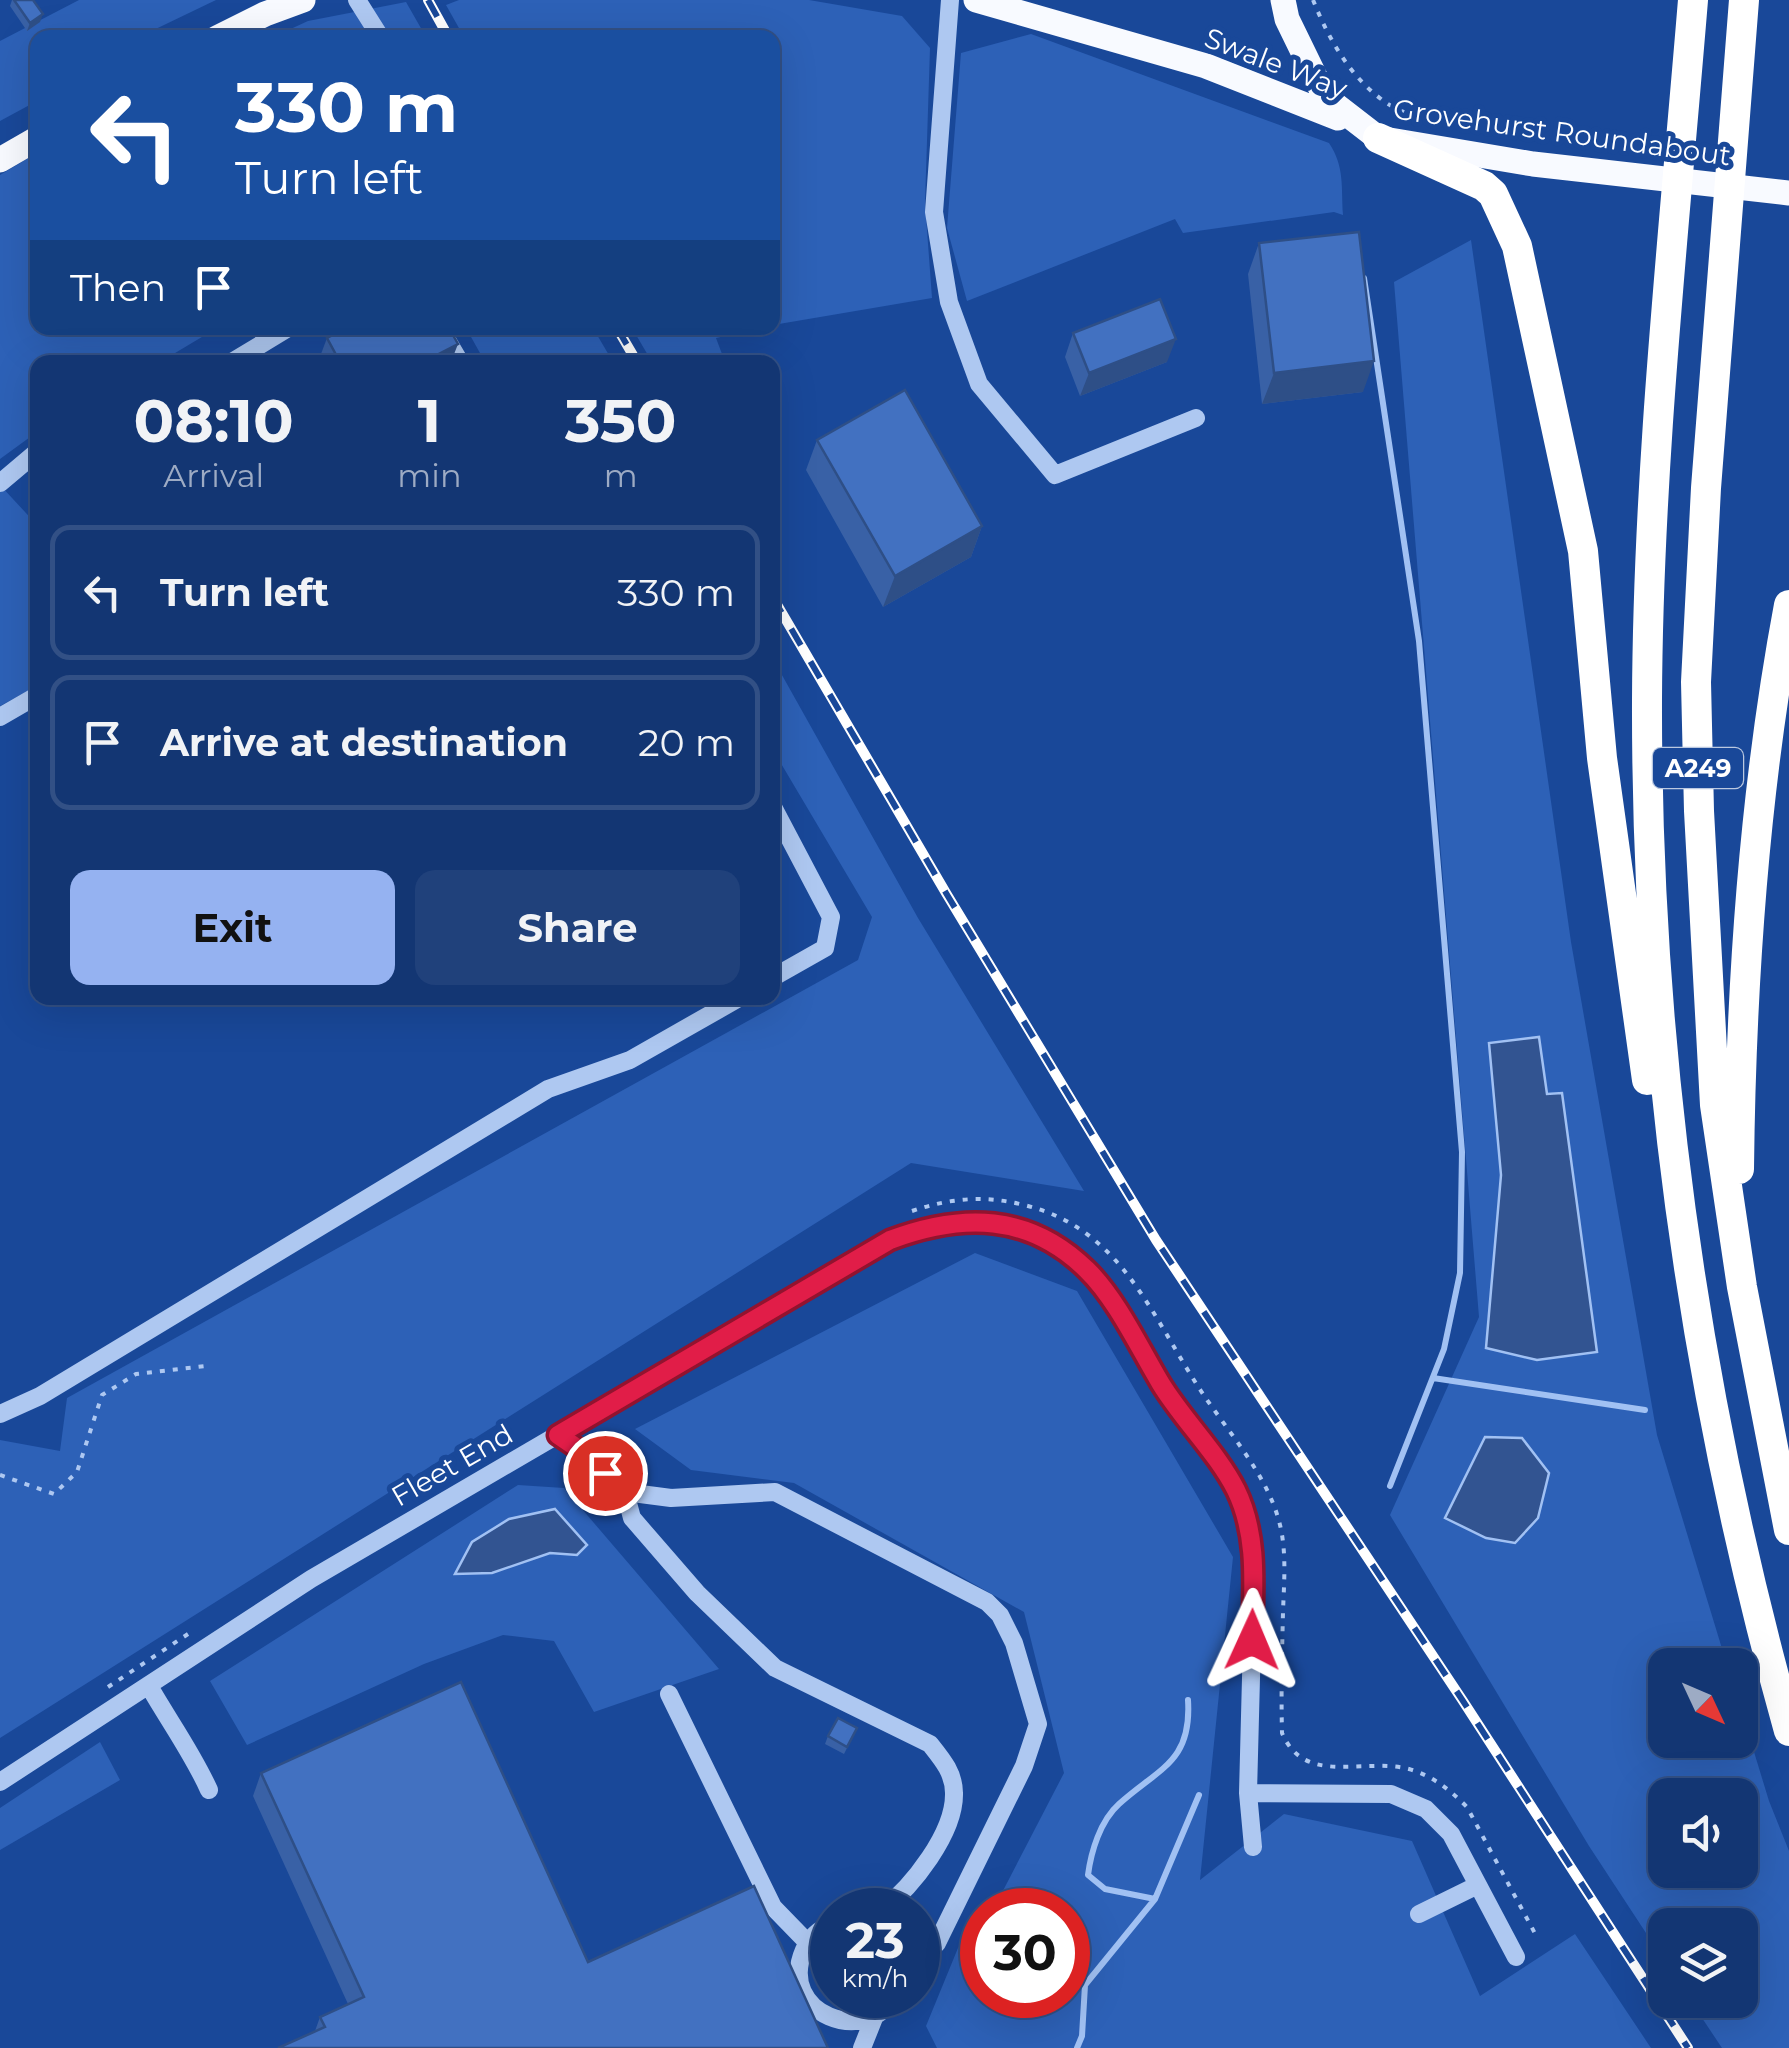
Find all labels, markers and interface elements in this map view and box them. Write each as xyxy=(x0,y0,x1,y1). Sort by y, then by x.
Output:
street label: Swale Way xyxy=(1200,20,1353,106)
text: 330 m xyxy=(235,64,458,150)
icon: left xyxy=(70,70,200,200)
street label: Grovehurst Roundabout xyxy=(1391,91,1733,173)
text: Turn left xyxy=(235,150,423,205)
icon: arrive xyxy=(186,260,241,315)
text: Then xyxy=(70,264,166,311)
text: 08:10 xyxy=(134,384,294,457)
text: 1 xyxy=(418,384,441,457)
text: 350 xyxy=(565,384,676,457)
text: Arrival xyxy=(163,456,264,495)
text: min xyxy=(397,456,462,495)
text: m xyxy=(604,456,638,495)
icon: left xyxy=(75,565,130,620)
text: Turn left xyxy=(160,569,329,616)
text: 330 m xyxy=(617,569,735,616)
icon: arrive xyxy=(75,715,130,770)
text: Arrive at destination xyxy=(160,719,568,766)
text: 20 m xyxy=(638,719,735,766)
road number: A249 xyxy=(1653,748,1743,788)
button: Exit xyxy=(70,870,395,985)
button: Share xyxy=(415,870,740,985)
street label: Fleet End xyxy=(385,1417,519,1513)
pin xyxy=(563,1431,648,1516)
icon: arrive xyxy=(578,1446,633,1501)
position arrow xyxy=(1200,1588,1304,1692)
north arrow xyxy=(1648,1648,1758,1758)
map controls xyxy=(1648,1648,1758,2018)
button: sound xyxy=(1648,1778,1758,1888)
speed limit sign: 30 xyxy=(960,1888,1090,2018)
button: layers xyxy=(1648,1908,1758,2018)
text: 23 xyxy=(845,1910,905,1971)
text: km/h xyxy=(842,1963,908,1993)

